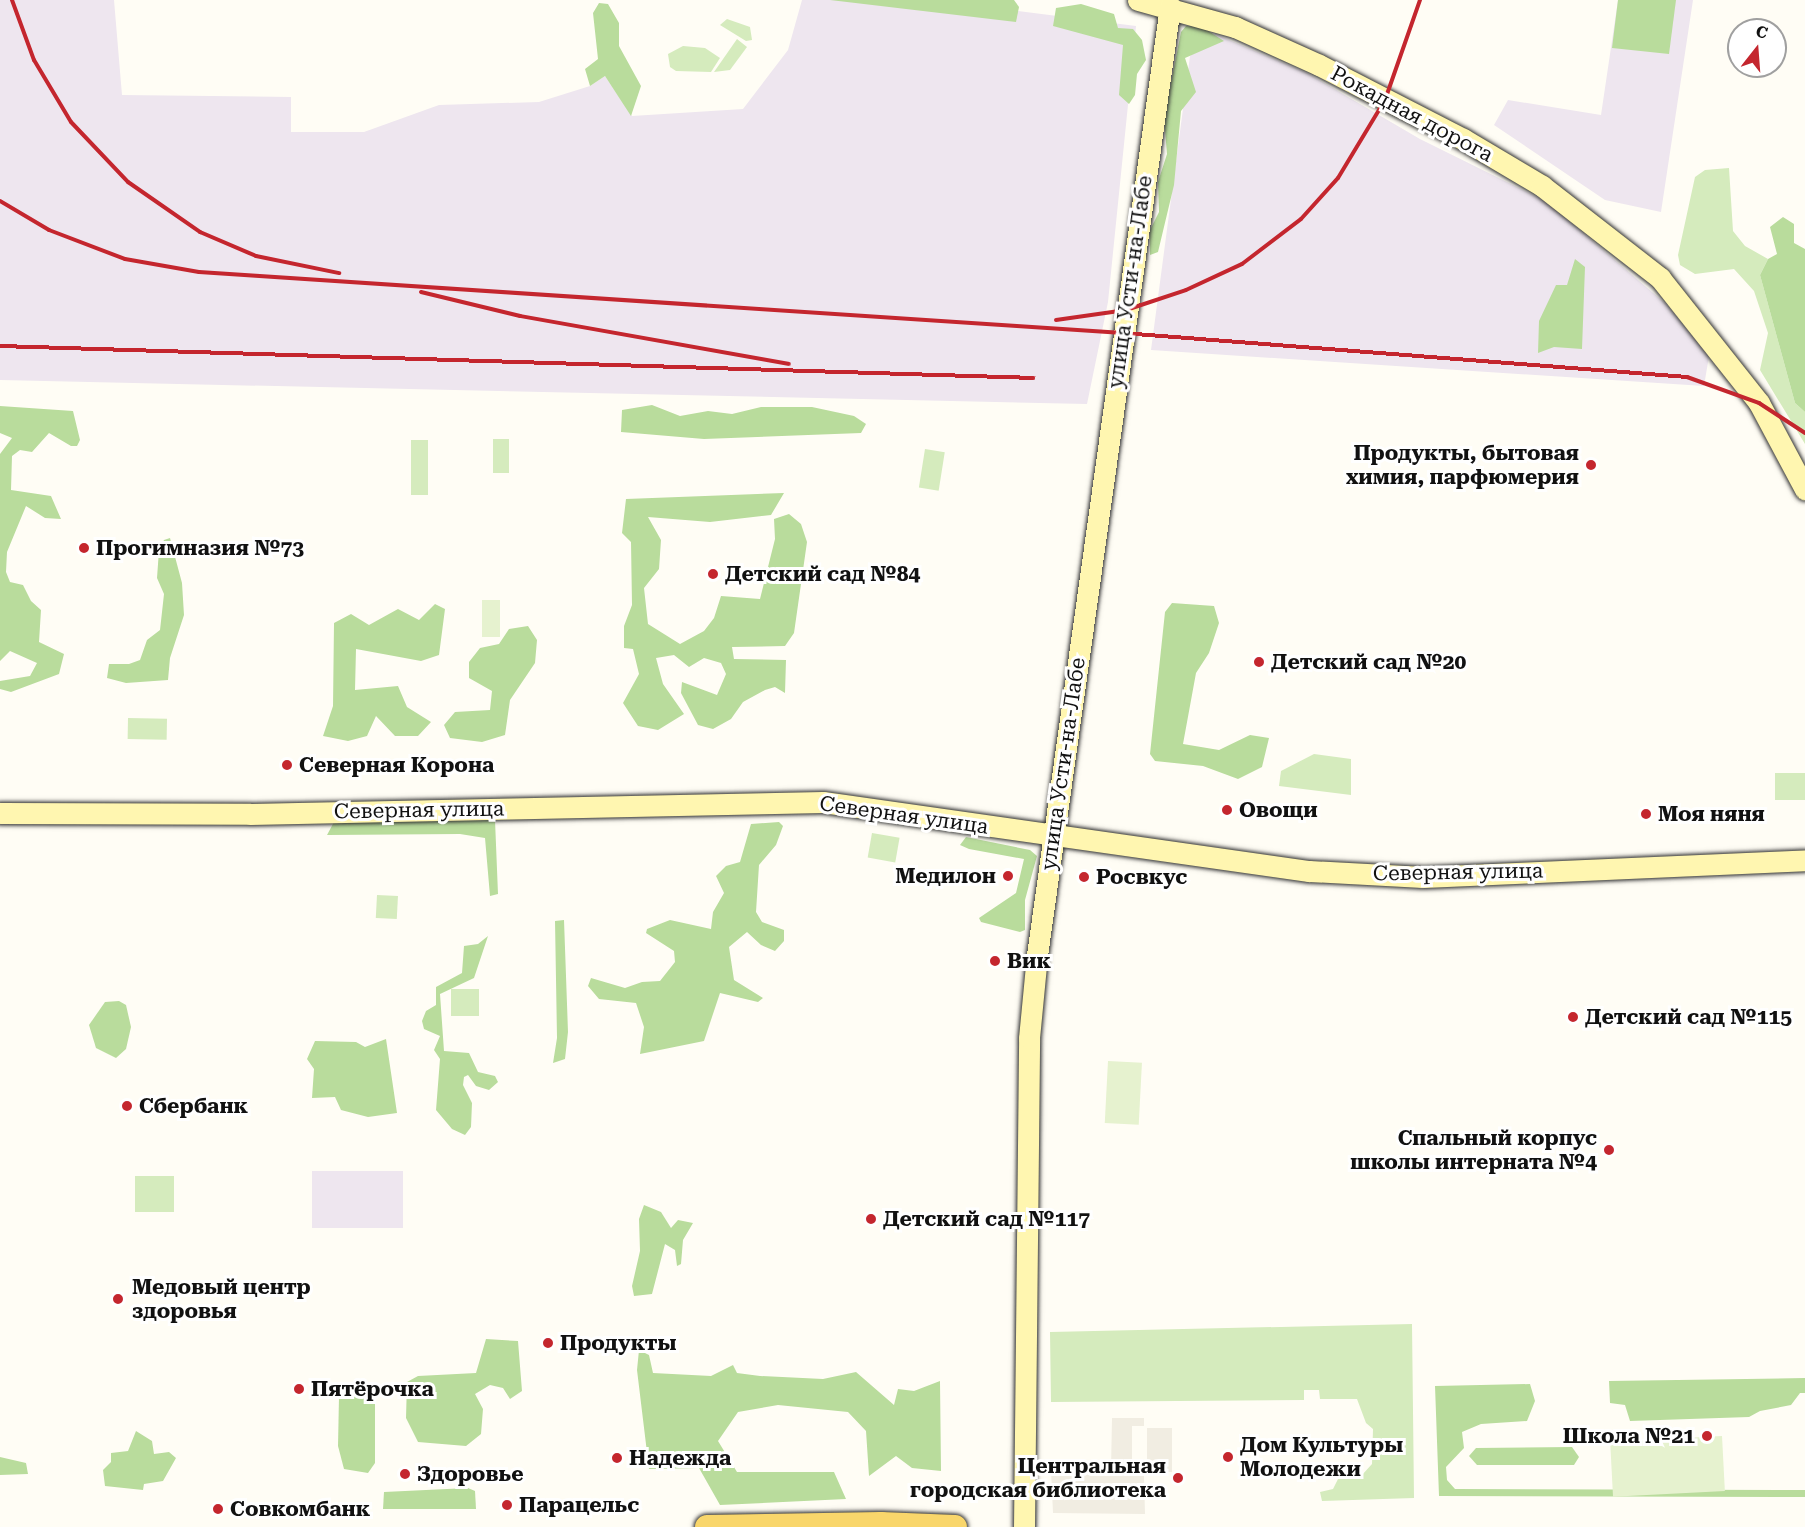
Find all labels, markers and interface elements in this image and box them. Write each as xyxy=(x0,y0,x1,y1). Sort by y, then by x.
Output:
north arrow xyxy=(1727,18,1787,78)
text: С xyxy=(1754,21,1770,43)
street label: Рокадная дорога xyxy=(1327,61,1497,167)
street label: улица Усти-на-Лабе xyxy=(1103,174,1157,390)
place label: Продукты, бытовая химия, парфюмерия xyxy=(1346,440,1579,490)
marker: Продукты, бытовая химия, парфюмерия xyxy=(1584,458,1598,472)
place label: Прогимназия №73 xyxy=(96,535,304,561)
marker: Прогимназия №73 xyxy=(77,541,91,555)
place label: Детский сад №84 xyxy=(725,561,920,587)
marker: Детский сад №84 xyxy=(706,567,720,581)
place label: Детский сад №20 xyxy=(1271,649,1466,675)
marker: Детский сад №20 xyxy=(1252,655,1266,669)
street label: улица Усти-на-Лабе xyxy=(1036,656,1090,872)
place label: Северная Корона xyxy=(299,752,494,778)
marker: Северная Корона xyxy=(280,758,294,772)
street label: Северная улица xyxy=(818,791,990,839)
street label: Северная улица xyxy=(334,796,504,824)
place label: Овощи xyxy=(1239,797,1318,823)
place label: Моя няня xyxy=(1658,801,1765,827)
marker: Овощи xyxy=(1220,803,1234,817)
marker: Моя няня xyxy=(1639,807,1653,821)
street label: Северная улица xyxy=(1373,858,1543,886)
place label: Медилон xyxy=(895,863,996,889)
place label: Росвкус xyxy=(1096,864,1187,890)
marker: Медилон xyxy=(1001,869,1015,883)
marker: Росвкус xyxy=(1077,870,1091,884)
place label: Вик xyxy=(1007,948,1051,974)
marker: Вик xyxy=(988,954,1002,968)
place label: Детский сад №115 xyxy=(1585,1004,1792,1030)
marker: Детский сад №115 xyxy=(1566,1010,1580,1024)
place label: Сбербанк xyxy=(139,1093,248,1119)
marker: Сбербанк xyxy=(120,1099,134,1113)
place label: Cпальный корпус школы интерната №4 xyxy=(1350,1125,1597,1175)
marker: Cпальный корпус школы интерната №4 xyxy=(1602,1143,1616,1157)
place label: Детский сад №117 xyxy=(883,1206,1090,1232)
marker: Детский сад №117 xyxy=(864,1212,878,1226)
place label: Медовый центр здоровья xyxy=(132,1274,311,1324)
marker: Медовый центр здоровья xyxy=(109,1290,127,1308)
place label: Продукты xyxy=(560,1330,676,1356)
marker: Продукты xyxy=(541,1336,555,1350)
place label: Пятёрочка xyxy=(311,1376,434,1402)
marker: Пятёрочка xyxy=(292,1382,306,1396)
place label: Школа №21 xyxy=(1563,1423,1695,1449)
marker: Школа №21 xyxy=(1700,1429,1714,1443)
place label: Дом Культуры Молодежи xyxy=(1240,1432,1403,1482)
place label: Надежда xyxy=(629,1445,731,1471)
marker: Дом Культуры Молодежи xyxy=(1221,1450,1235,1464)
marker: Надежда xyxy=(610,1451,624,1465)
place label: Центральная городская библиотека xyxy=(910,1453,1166,1503)
place label: Здоровье xyxy=(417,1461,523,1487)
marker: Здоровье xyxy=(398,1467,412,1481)
marker: Центральная городская библиотека xyxy=(1171,1471,1185,1485)
place label: Парацельс xyxy=(519,1492,639,1518)
place label: Совкомбанк xyxy=(230,1496,370,1522)
marker: Парацельс xyxy=(500,1498,514,1512)
marker: Совкомбанк xyxy=(211,1502,225,1516)

